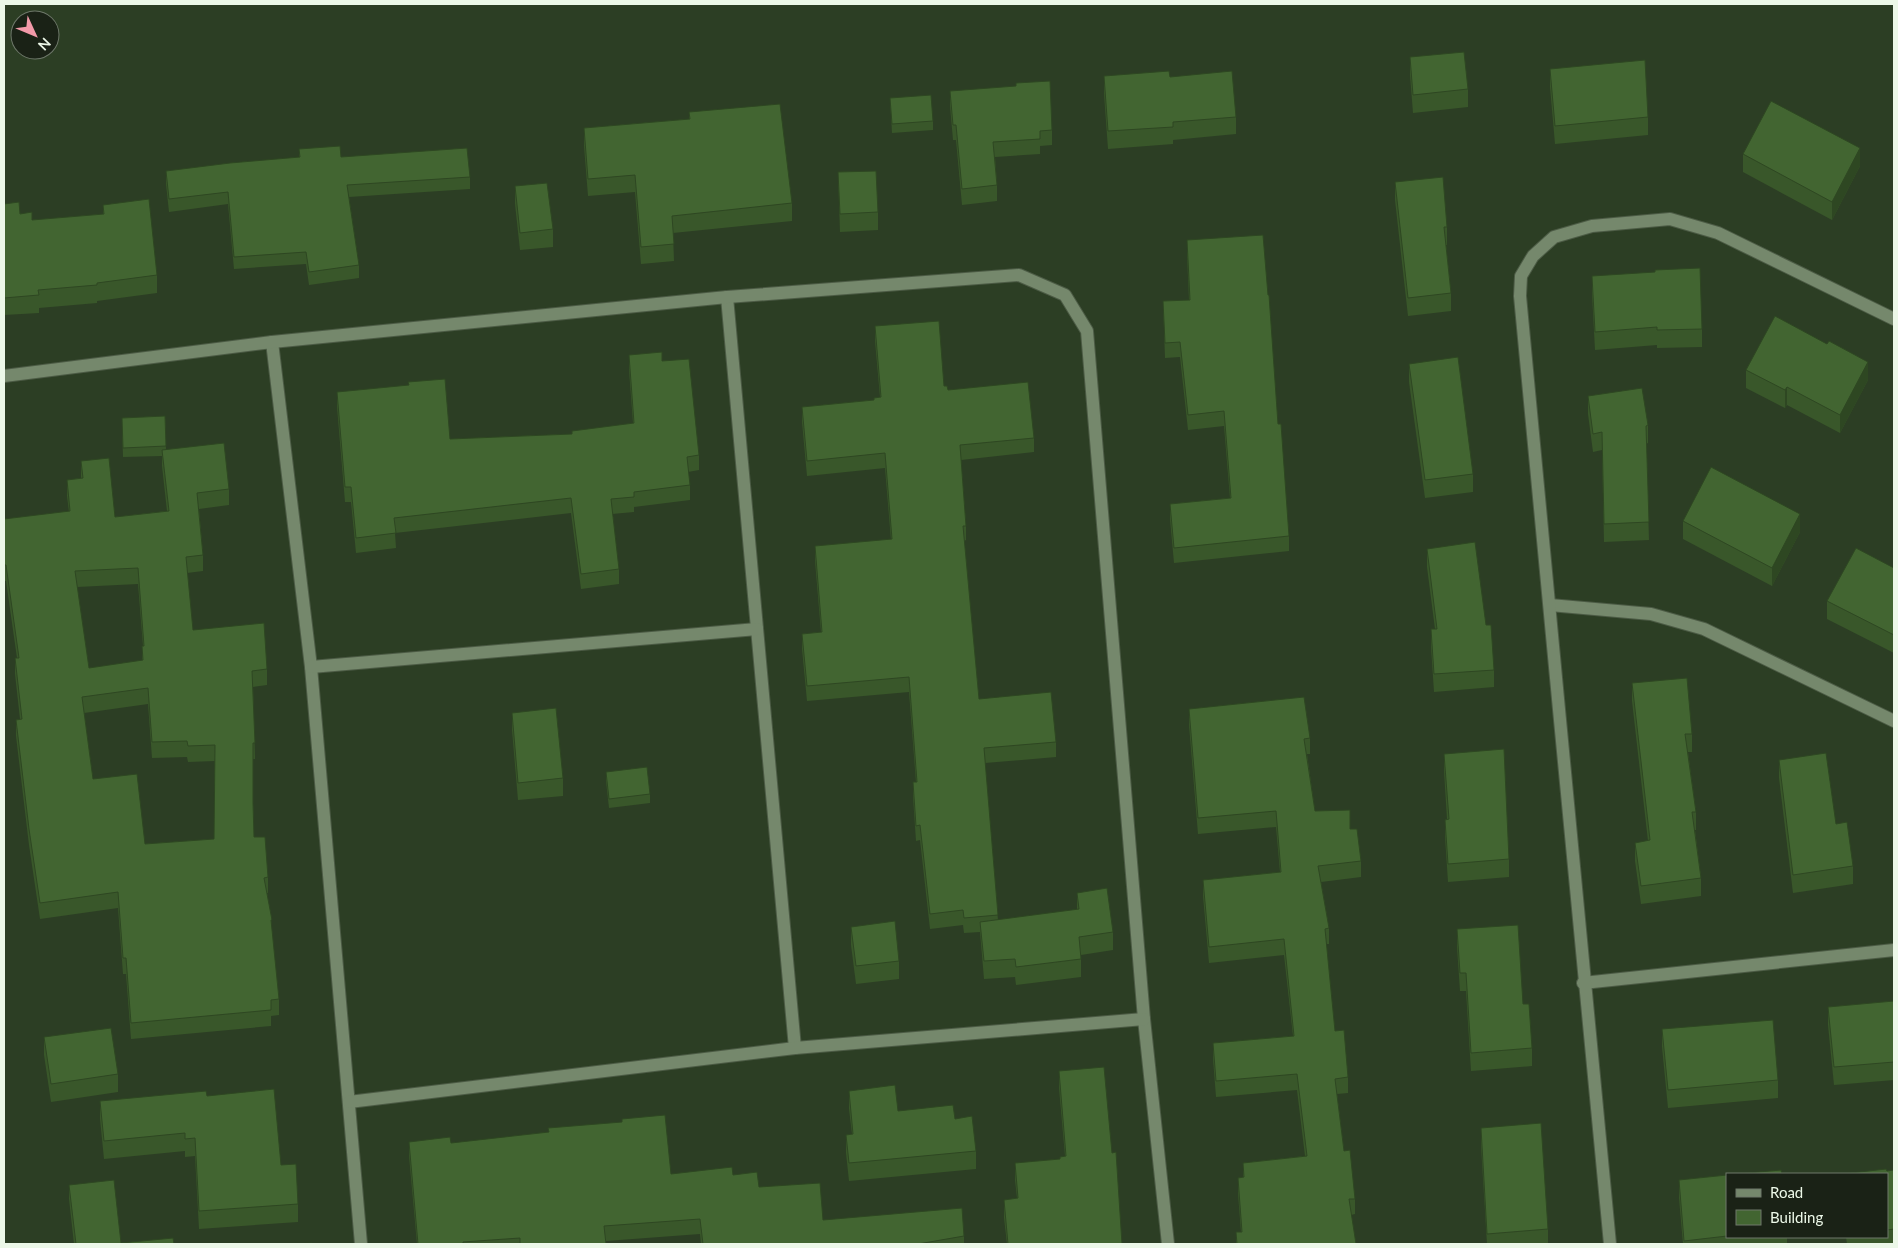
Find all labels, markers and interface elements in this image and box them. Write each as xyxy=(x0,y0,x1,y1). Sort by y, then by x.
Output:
north arrow xyxy=(10,10,60,60)
text: N xyxy=(35,35,55,54)
legend xyxy=(1726,1173,1888,1238)
text: Road xyxy=(1770,1183,1803,1201)
text: Building xyxy=(1770,1208,1823,1226)

